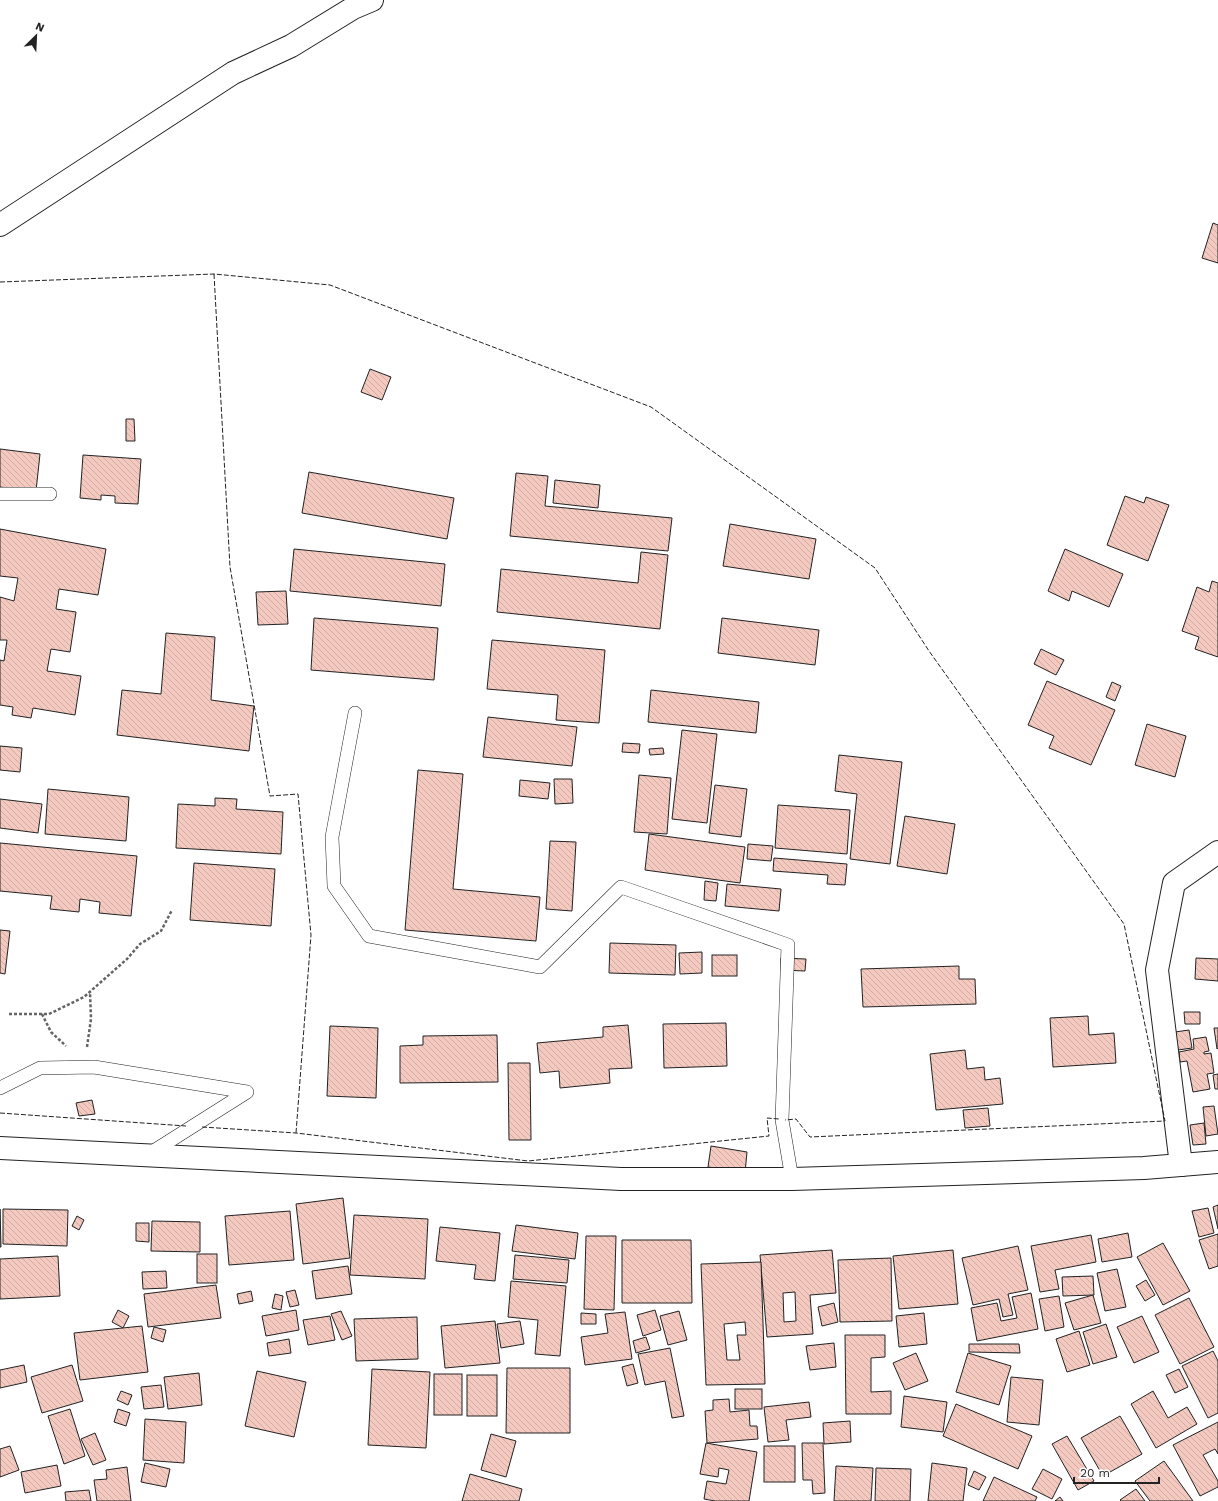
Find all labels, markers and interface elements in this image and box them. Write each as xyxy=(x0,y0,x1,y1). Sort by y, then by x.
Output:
north arrow xyxy=(16,16,56,56)
text: N xyxy=(33,20,46,35)
scale bar xyxy=(1074,1459,1159,1485)
text: 20 m xyxy=(1080,1466,1110,1480)

